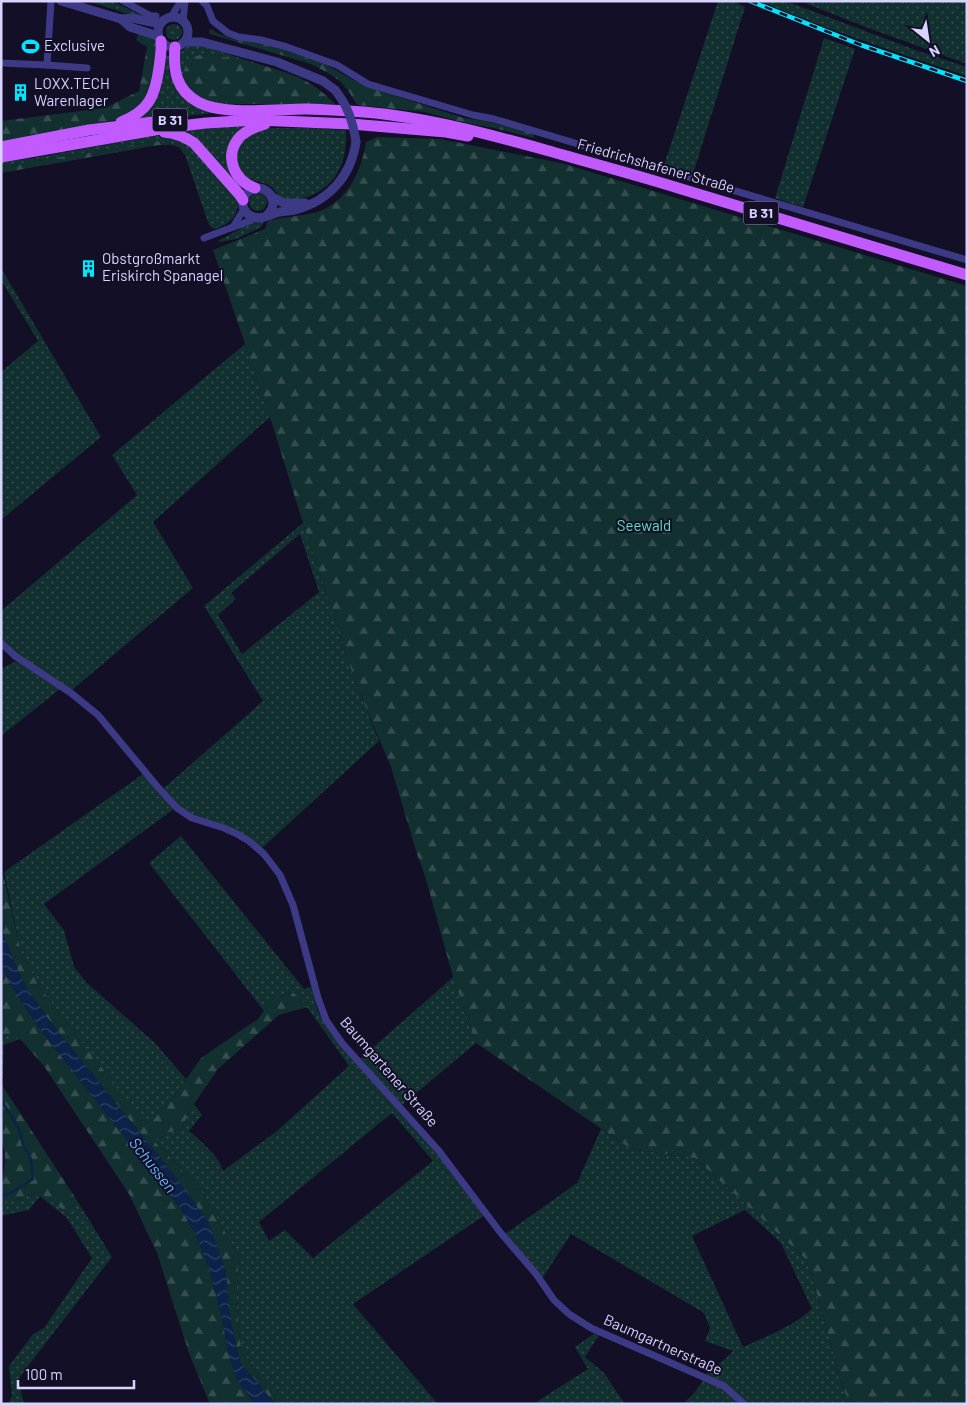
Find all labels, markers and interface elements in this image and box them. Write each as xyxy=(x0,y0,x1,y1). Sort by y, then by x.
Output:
north arrow xyxy=(903,15,953,65)
sports icon: Exclusive xyxy=(20,36,40,56)
place label: Exclusive xyxy=(44,36,105,54)
text: N xyxy=(926,42,943,61)
place label: LOXX.TECH Warenlager xyxy=(34,74,110,109)
building icon: LOXX.TECH Warenlager xyxy=(10,83,30,103)
road number: B 31 xyxy=(152,108,188,132)
street label: Friedrichshafener Straße xyxy=(576,134,737,196)
road number: B 31 xyxy=(744,202,778,224)
place label: Obstgroßmarkt Eriskirch Spanagel xyxy=(102,249,223,284)
building icon: Obstgroßmarkt Eriskirch Spanagel xyxy=(78,258,98,278)
park label: Seewald xyxy=(617,516,671,534)
street label: Baumgartener Straße xyxy=(337,1013,443,1130)
water label: Schussen xyxy=(126,1133,181,1196)
street label: Baumgartnerstraße xyxy=(601,1310,725,1378)
scale bar xyxy=(18,1358,134,1390)
text: 100 m xyxy=(25,1365,63,1383)

